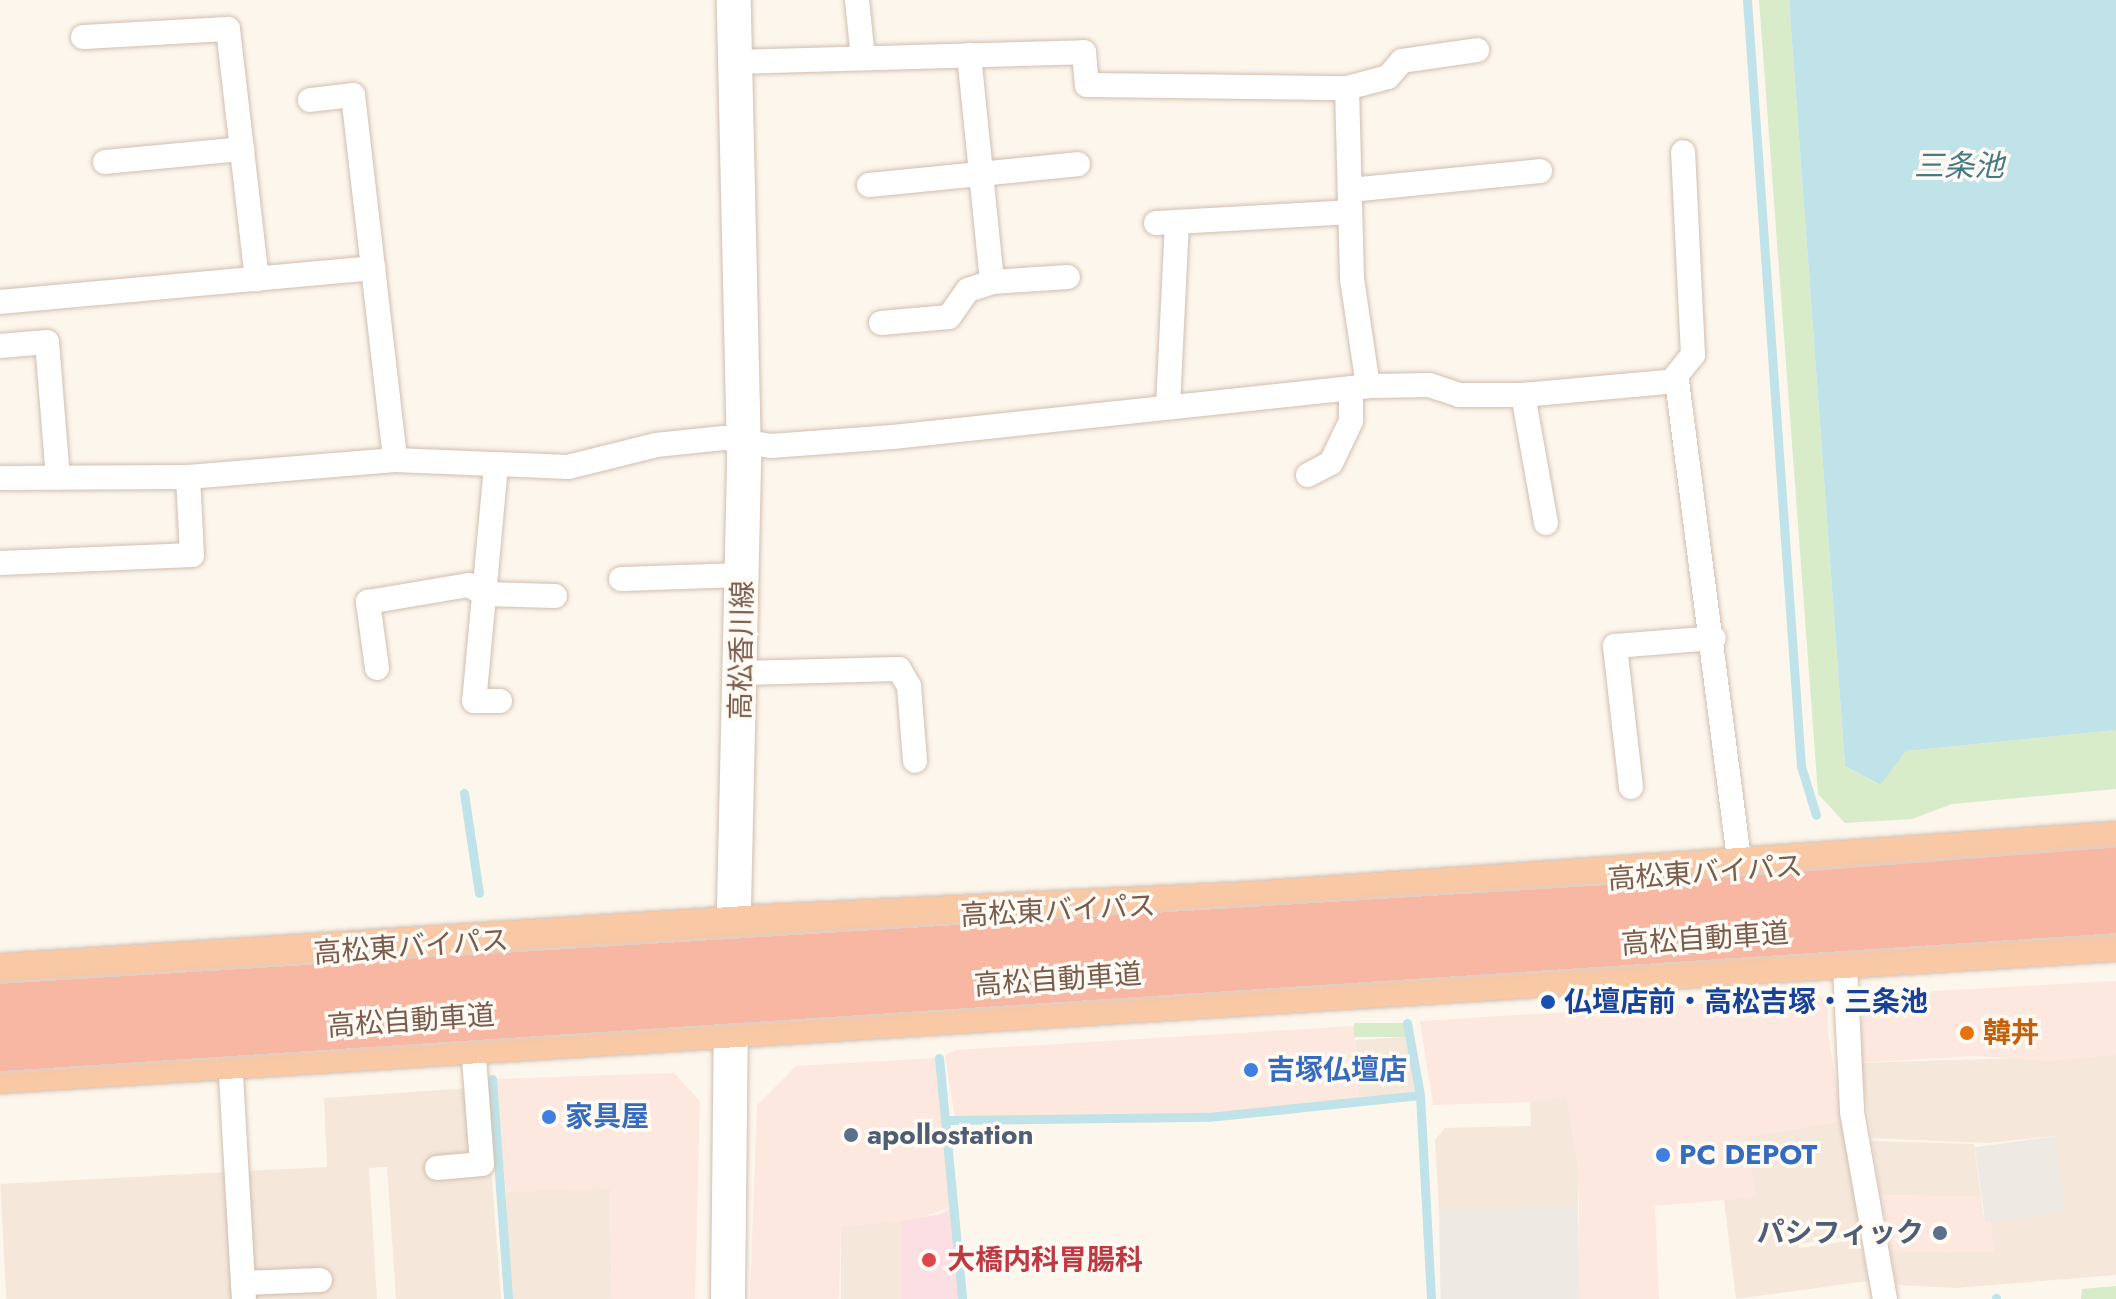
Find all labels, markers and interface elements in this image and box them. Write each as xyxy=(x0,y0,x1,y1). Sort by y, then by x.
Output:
water label: 三条池 xyxy=(1914,148,2004,184)
street label: 高松香川線 xyxy=(724,580,760,720)
street label: 高松東バイパス xyxy=(1606,849,1804,897)
street label: 高松東バイパス xyxy=(959,889,1157,933)
street label: 高松自動車道 xyxy=(1620,916,1790,962)
street label: 高松東バイパス xyxy=(312,923,510,971)
street label: 高松自動車道 xyxy=(973,957,1143,1003)
place label: 仏壇店前・高松吉塚・三条池 xyxy=(1564,985,1928,1019)
marker: 仏壇店前・高松吉塚・三条池 xyxy=(1539,993,1557,1011)
street label: 高松自動車道 xyxy=(326,998,496,1044)
place label: 韓丼 xyxy=(1983,1016,2039,1050)
marker: 韓丼 xyxy=(1958,1024,1976,1042)
place label: 吉塚仏壇店 xyxy=(1267,1053,1407,1087)
marker: 吉塚仏壇店 xyxy=(1242,1061,1260,1079)
place label: 家具屋 xyxy=(565,1100,649,1134)
marker: 家具屋 xyxy=(540,1108,558,1126)
place label: apollostation xyxy=(867,1118,1034,1152)
marker: apollostation xyxy=(842,1126,860,1144)
place label: PC DEPOT xyxy=(1679,1138,1817,1172)
marker: PC DEPOT xyxy=(1654,1146,1672,1164)
place label: パシフィック xyxy=(1756,1216,1924,1250)
marker: パシフィック xyxy=(1931,1224,1949,1242)
place label: 大橋内科胃腸科 xyxy=(947,1243,1143,1277)
marker: 大橋内科胃腸科 xyxy=(918,1249,940,1271)

